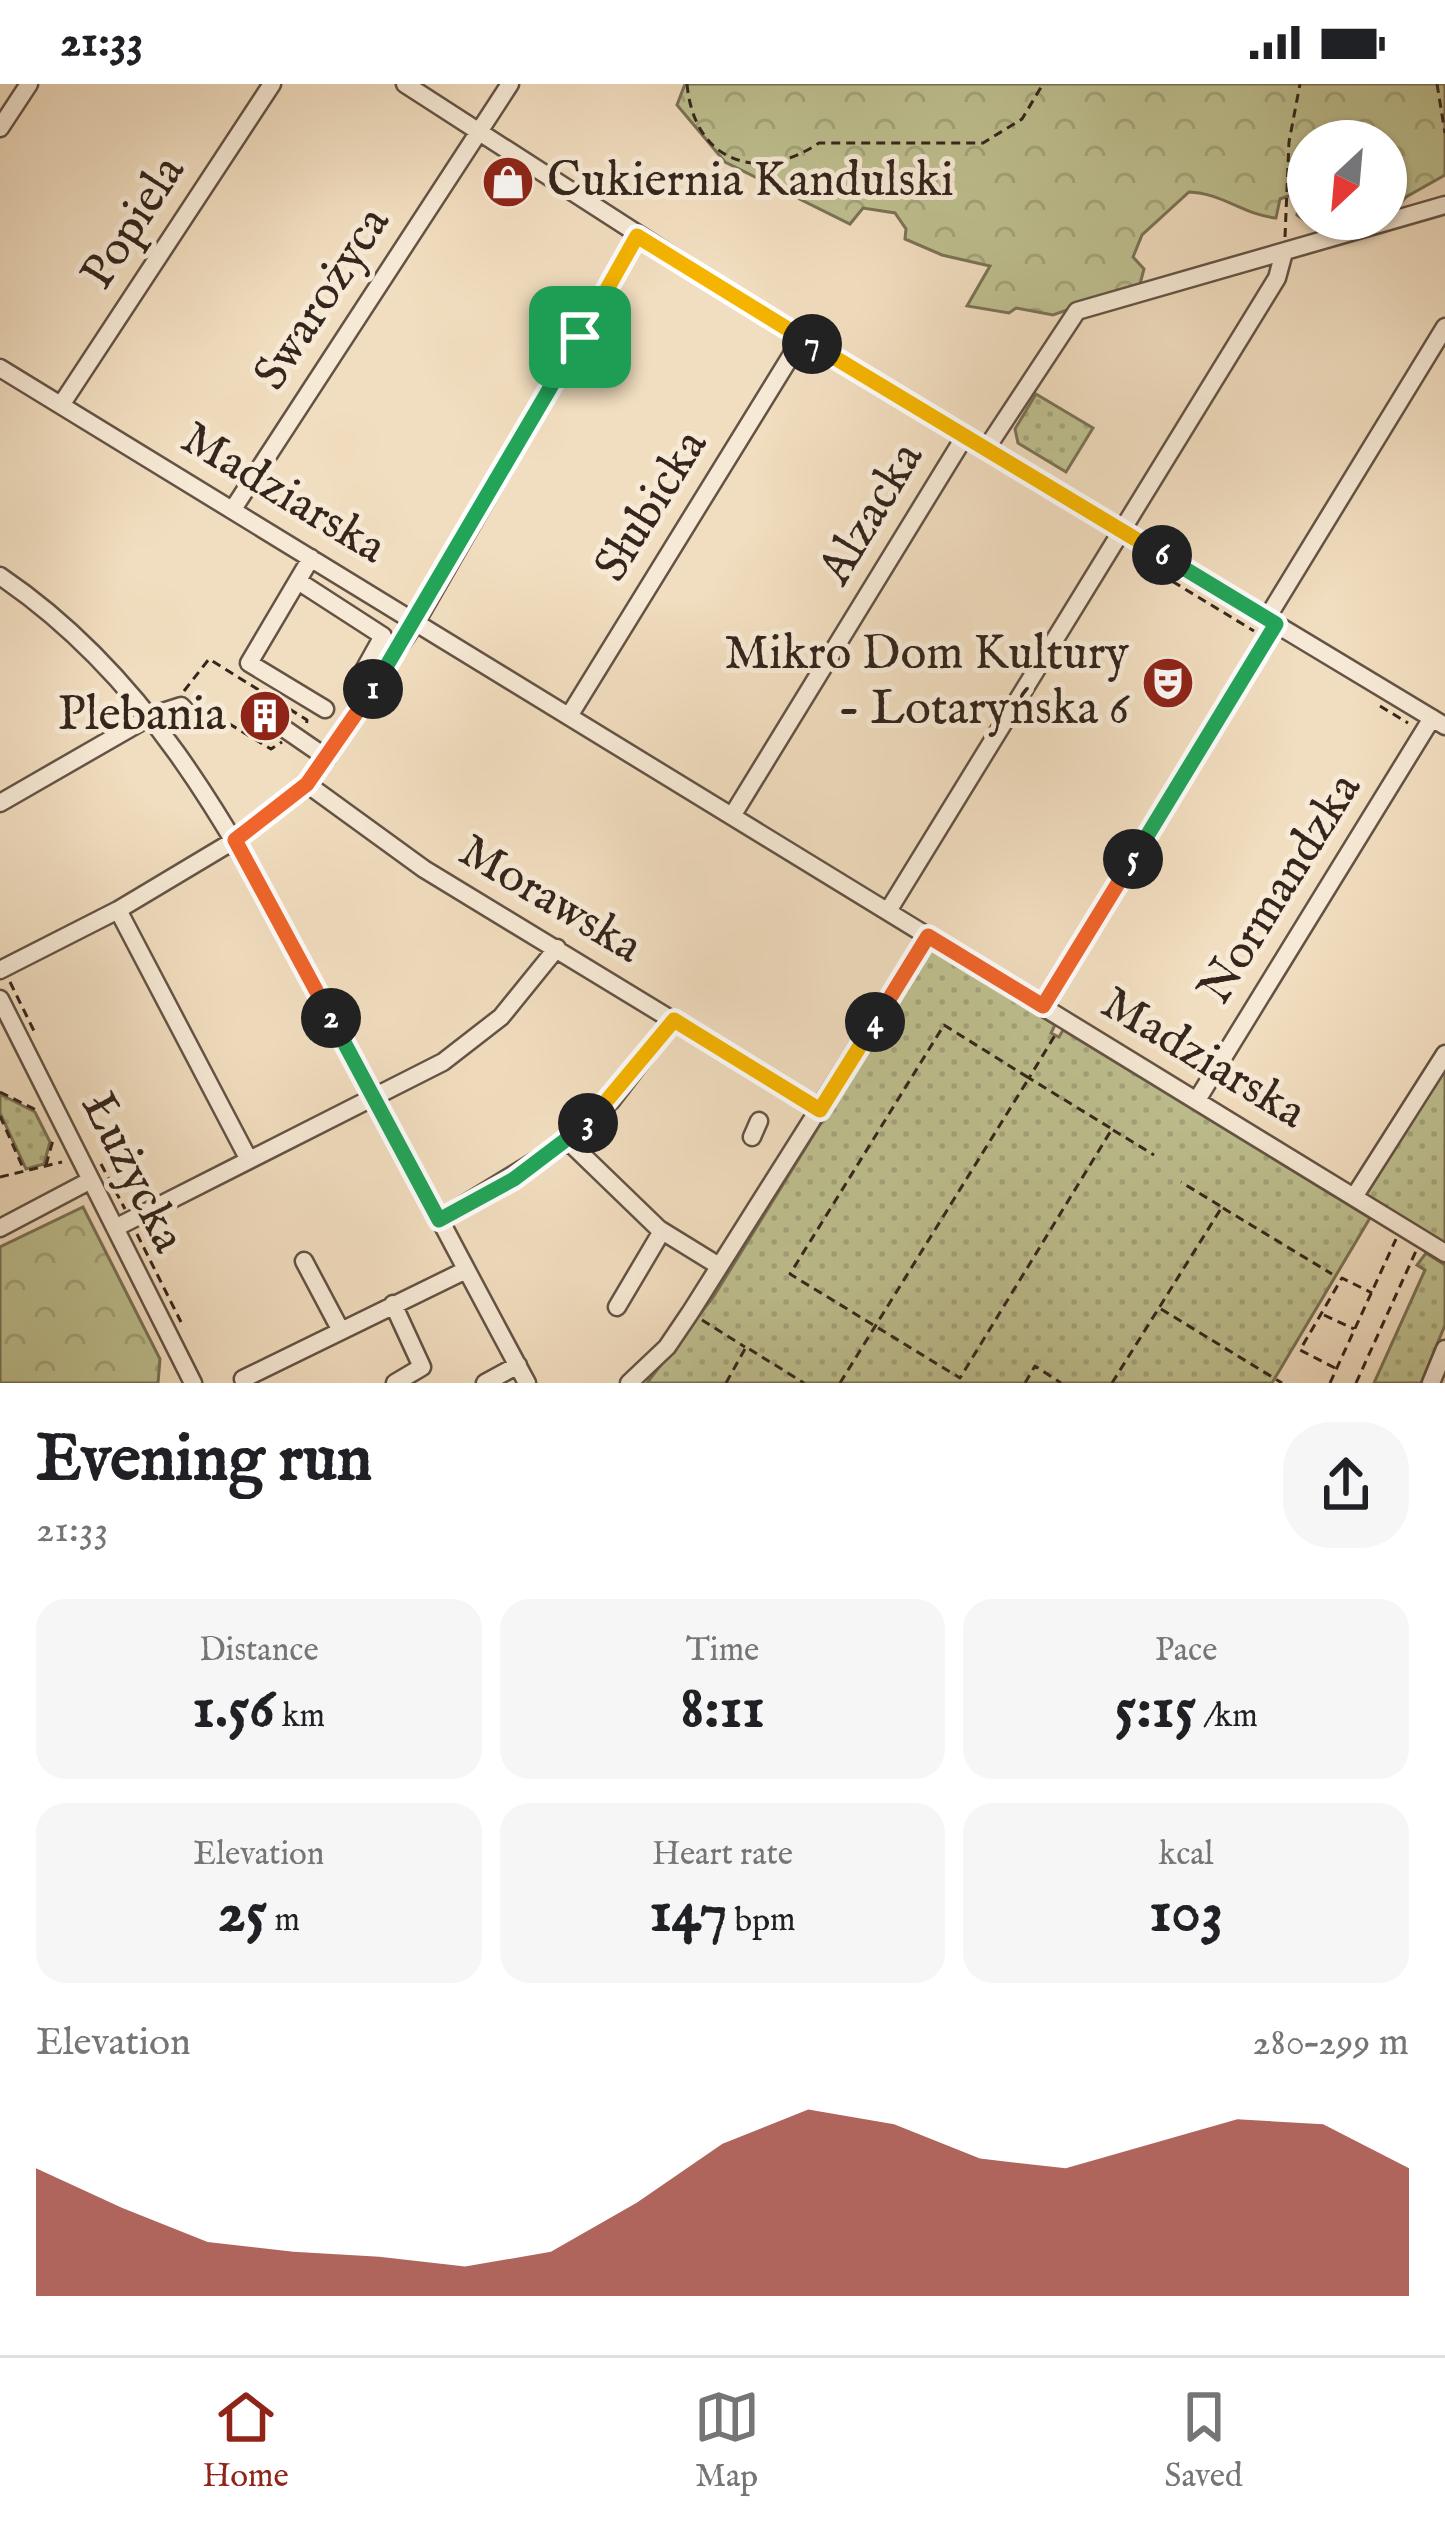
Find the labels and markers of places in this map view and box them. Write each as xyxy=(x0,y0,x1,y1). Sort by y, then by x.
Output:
place label: Cukiernia Kandulski xyxy=(547,152,954,212)
shop icon: Cukiernia Kandulski xyxy=(480,154,536,210)
pin xyxy=(529,286,631,388)
pin: 7 xyxy=(782,314,842,374)
pin: 6 xyxy=(1132,525,1192,585)
place label: Mikro Dom Kultury - Lotaryńska 6 xyxy=(724,625,1130,740)
theatre icon: Mikro Dom Kultury - Lotaryńska 6 xyxy=(1140,655,1196,711)
pin: 1 xyxy=(343,659,403,719)
place label: Plebania xyxy=(58,686,226,746)
building icon: Plebania xyxy=(237,688,293,744)
pin: 5 xyxy=(1103,829,1163,889)
pin: 2 xyxy=(301,988,361,1048)
pin: 4 xyxy=(845,992,905,1052)
pin: 3 xyxy=(558,1093,618,1153)

